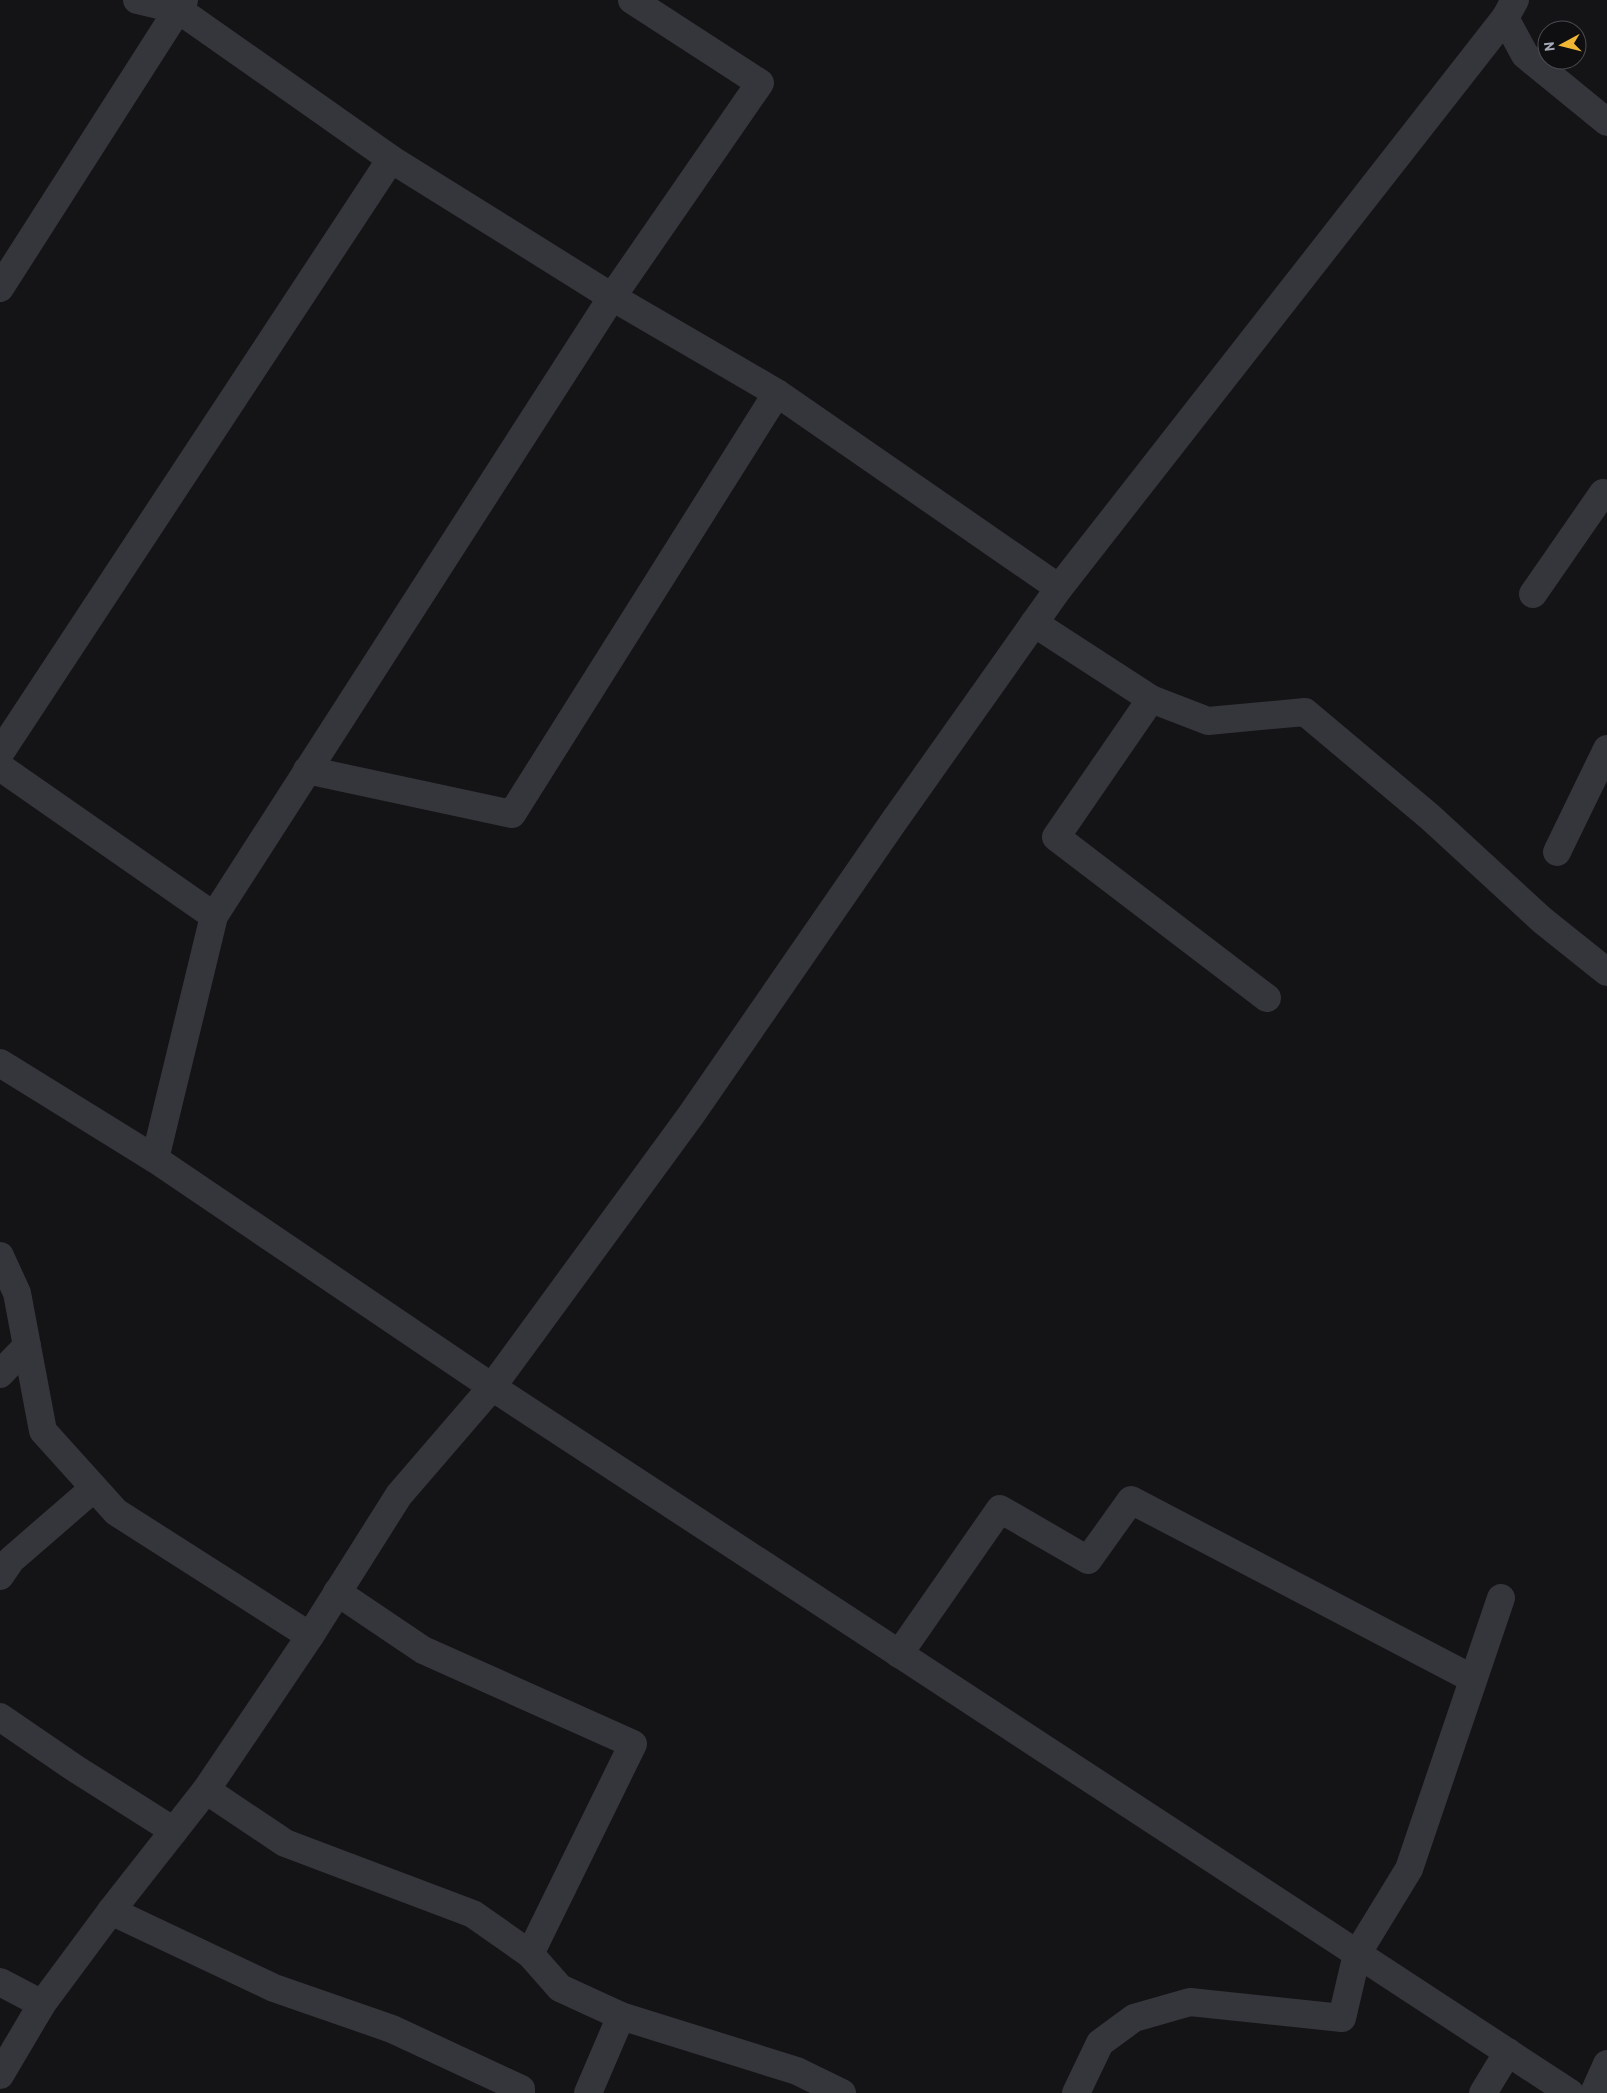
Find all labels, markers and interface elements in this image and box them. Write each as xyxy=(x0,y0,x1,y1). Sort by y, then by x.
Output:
north arrow xyxy=(1537,20,1587,70)
text: N xyxy=(1540,41,1558,52)

